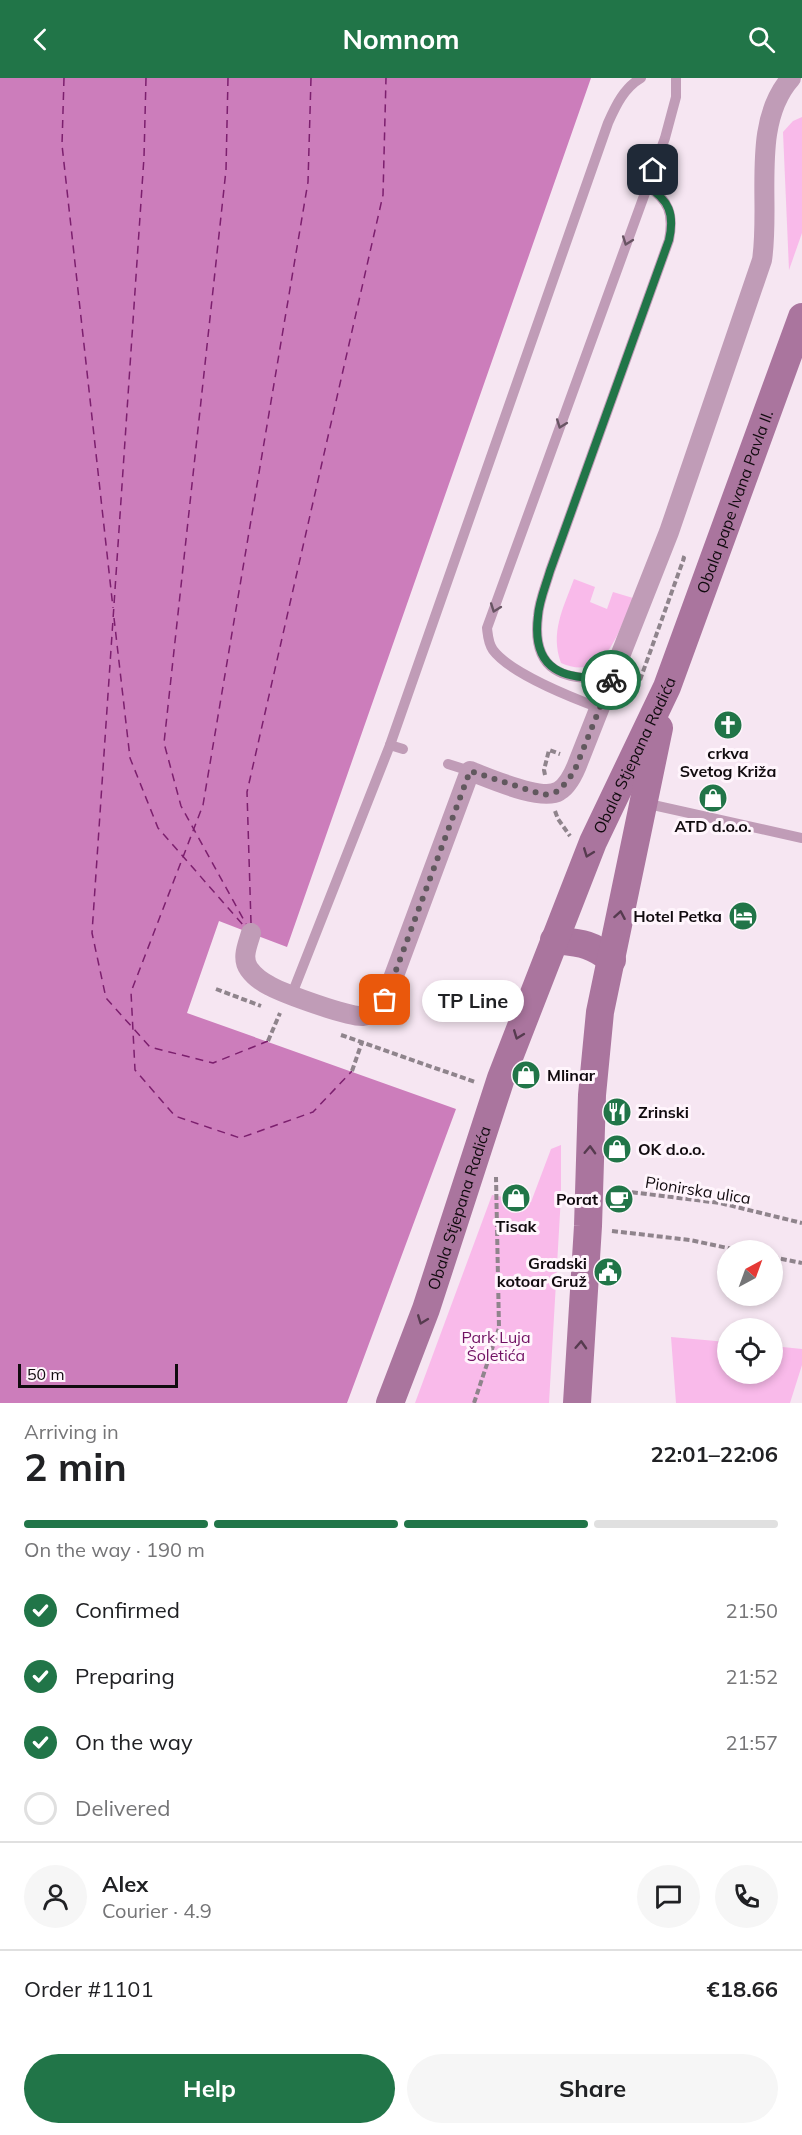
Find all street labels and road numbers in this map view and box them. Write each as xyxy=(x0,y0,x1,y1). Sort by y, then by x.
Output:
street label: Obala pape Ivana Pavla II. xyxy=(692,407,777,596)
street label: Obala Stjepana Radića xyxy=(589,674,680,837)
street label: Obala Stjepana Radića xyxy=(423,1123,495,1292)
street label: Pionirska ulica xyxy=(644,1172,752,1208)

